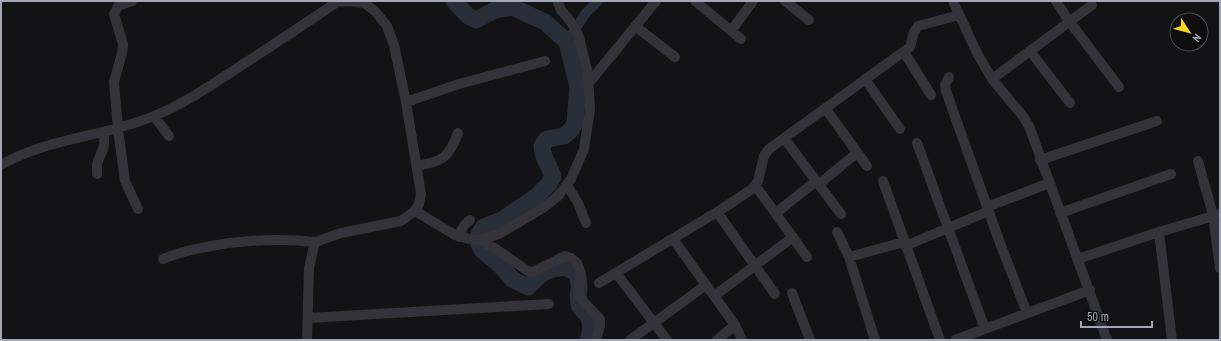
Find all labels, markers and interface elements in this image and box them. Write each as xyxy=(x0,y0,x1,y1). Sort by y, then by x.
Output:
north arrow xyxy=(1169,12,1209,52)
text: N xyxy=(1190,31,1205,45)
scale bar xyxy=(1081,303,1152,329)
text: 50 m xyxy=(1087,309,1109,325)

